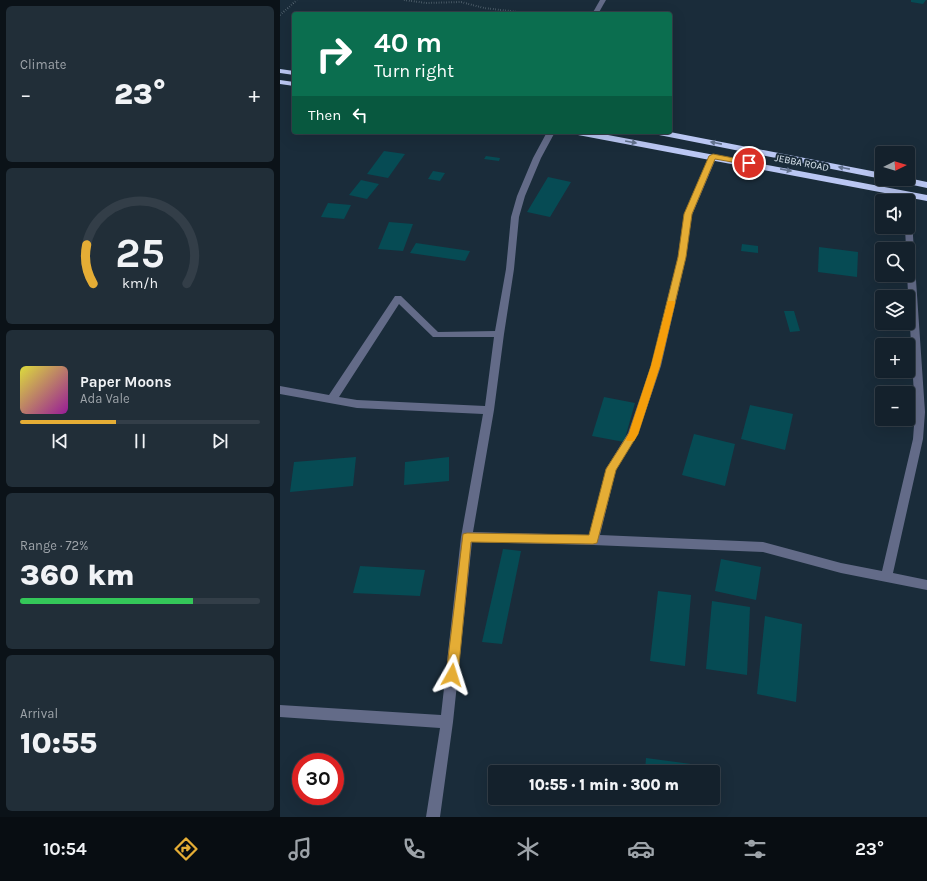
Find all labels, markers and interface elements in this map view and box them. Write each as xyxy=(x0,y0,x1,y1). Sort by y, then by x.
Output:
text: 40 m xyxy=(374,26,442,59)
icon: right xyxy=(308,28,360,80)
text: Climate xyxy=(20,57,66,72)
text: Turn right xyxy=(374,60,454,82)
text: 23° xyxy=(114,76,166,112)
text: − xyxy=(20,82,32,108)
text: + xyxy=(248,82,260,108)
icon: left xyxy=(349,104,371,126)
text: Then xyxy=(308,106,341,124)
one-way arrow xyxy=(624,139,637,145)
one-way arrow xyxy=(710,139,722,145)
pin xyxy=(732,146,766,180)
north arrow xyxy=(875,146,915,186)
map controls xyxy=(875,146,915,426)
icon: arrive xyxy=(738,152,760,174)
street label: JEBBA ROAD xyxy=(774,152,830,174)
one-way arrow xyxy=(838,164,850,170)
one-way arrow xyxy=(780,168,792,174)
button: sound xyxy=(875,194,915,234)
text: 25 xyxy=(115,229,165,277)
button: search xyxy=(875,242,915,282)
text: km/h xyxy=(122,275,158,292)
button: layers xyxy=(875,290,915,330)
button: + xyxy=(875,338,915,378)
text: Paper Moons xyxy=(80,373,172,391)
button: − xyxy=(875,386,915,426)
text: Ada Vale xyxy=(80,391,130,406)
icon: previous xyxy=(49,430,71,452)
icon: pause xyxy=(129,430,151,452)
icon: next xyxy=(209,430,231,452)
text: Range · 72% xyxy=(20,538,89,553)
text: 360 km xyxy=(20,557,135,593)
position arrow xyxy=(431,654,473,696)
text: Arrival xyxy=(20,706,58,721)
text: 10:55 xyxy=(20,725,97,761)
speed limit sign: 30 xyxy=(292,753,344,805)
text: 10:55 · 1 min · 300 m xyxy=(529,776,679,794)
icon: directions xyxy=(172,835,200,863)
icon: music xyxy=(286,835,314,863)
icon: phone xyxy=(400,835,428,863)
icon: climate xyxy=(514,835,542,863)
icon: car xyxy=(627,835,655,863)
icon: filters xyxy=(741,835,769,863)
text: 10:54 xyxy=(43,838,87,860)
text: 23° xyxy=(855,838,884,860)

